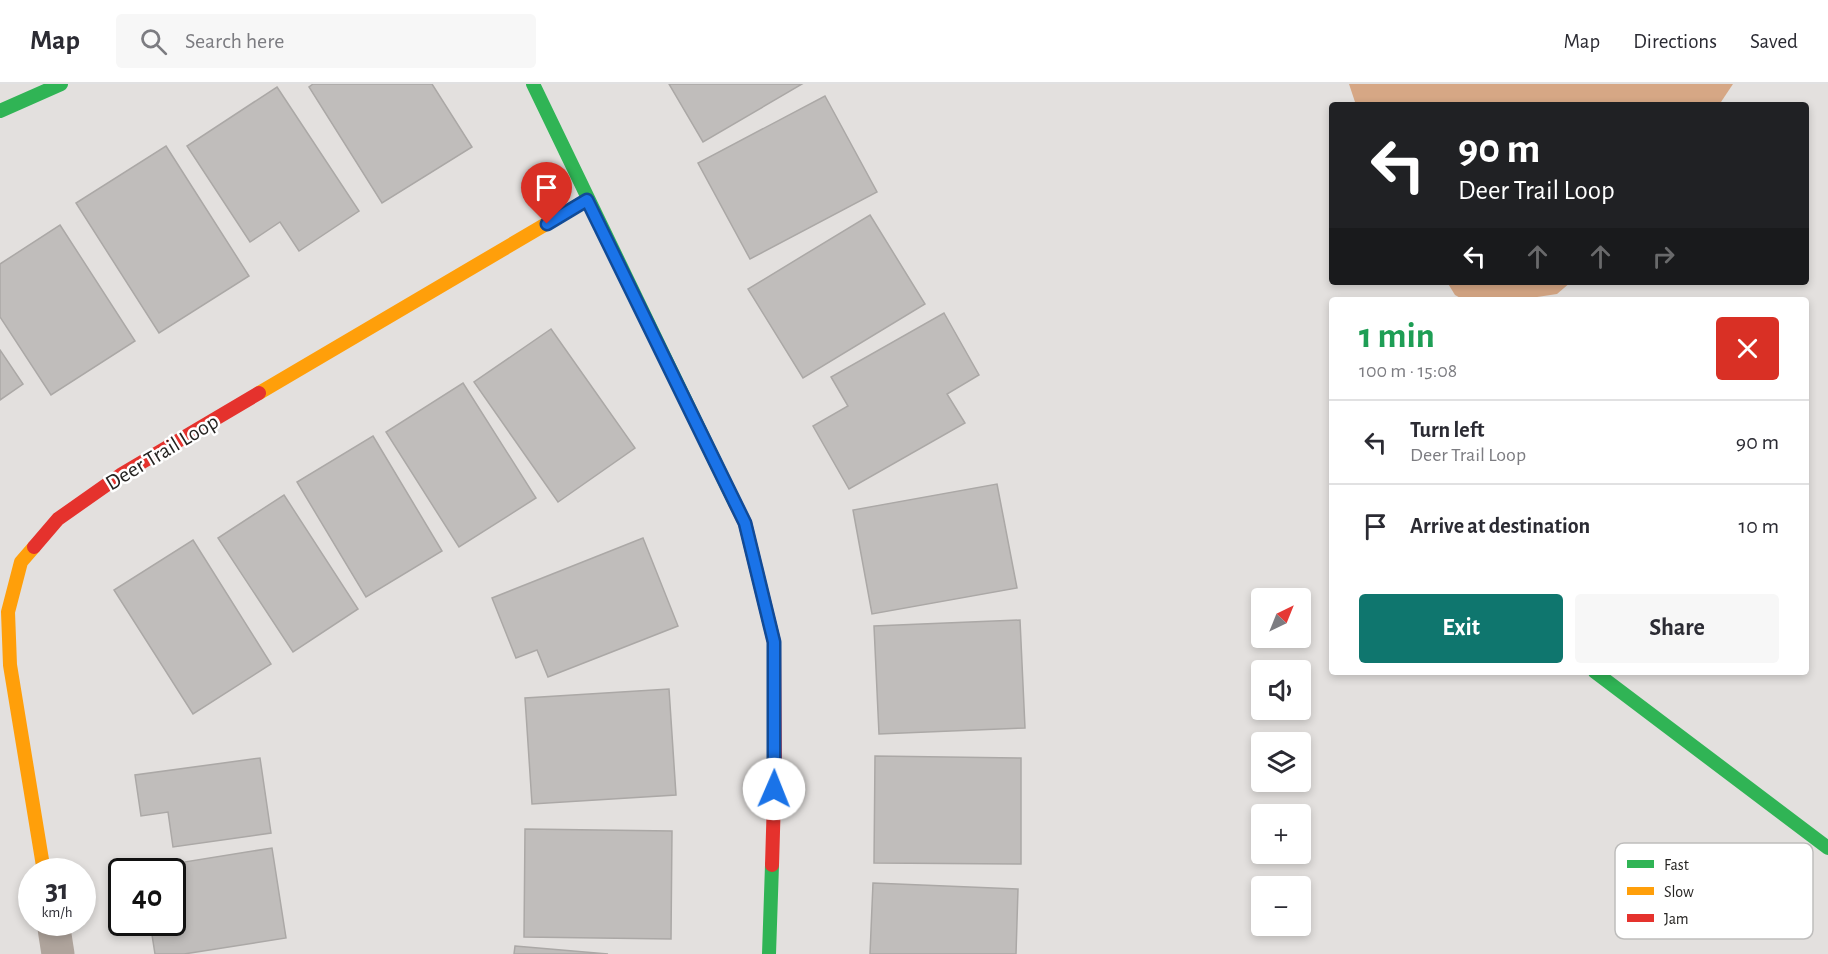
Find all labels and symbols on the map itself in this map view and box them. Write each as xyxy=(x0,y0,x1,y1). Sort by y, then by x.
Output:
pin xyxy=(521,162,572,224)
street label: Deer Trail Loop xyxy=(102,410,222,494)
north arrow xyxy=(1251,588,1311,648)
position arrow xyxy=(742,757,806,821)
legend xyxy=(1615,843,1813,939)
text: Fast xyxy=(1664,857,1689,873)
speed limit sign: 40 xyxy=(108,858,186,936)
text: Slow xyxy=(1664,884,1694,900)
text: Jam xyxy=(1664,911,1689,927)

